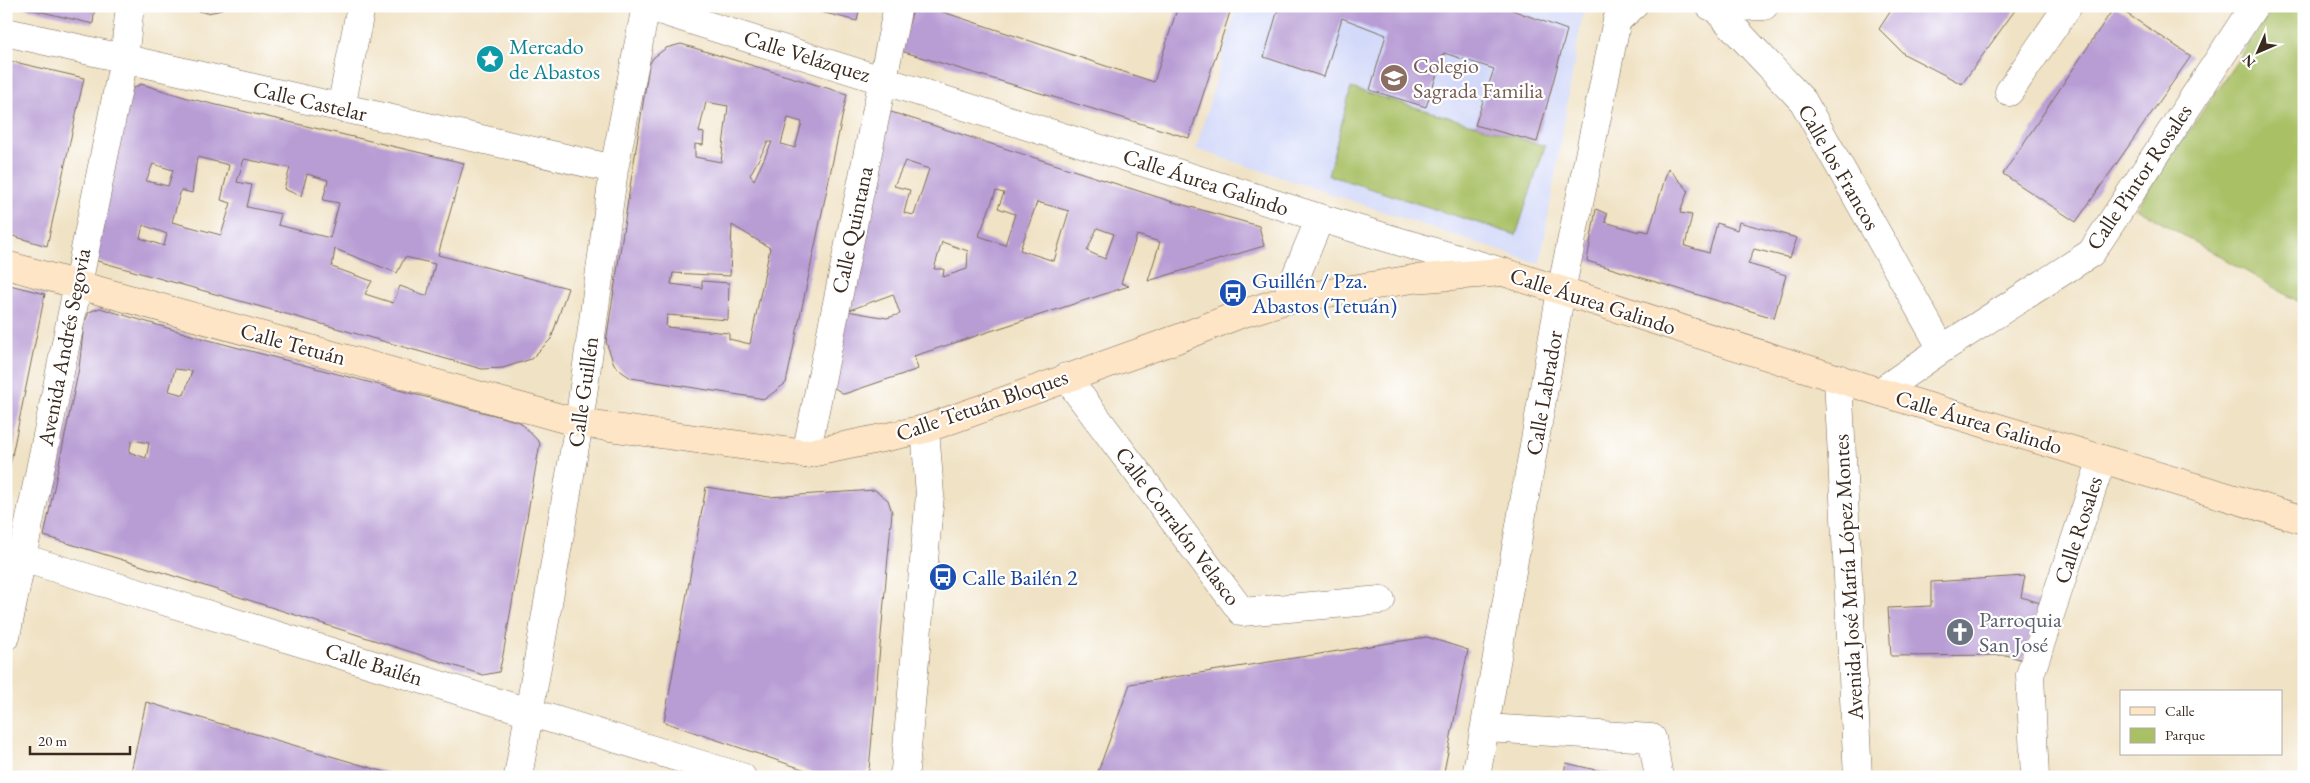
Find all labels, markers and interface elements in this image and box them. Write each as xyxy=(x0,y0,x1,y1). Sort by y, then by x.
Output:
street label: Calle Velázquez xyxy=(740,23,875,89)
north arrow xyxy=(2232,28,2282,78)
place label: Mercado de Abastos xyxy=(509,32,600,86)
place icon: Mercado de Abastos xyxy=(475,44,505,74)
text: N xyxy=(2238,50,2259,72)
place label: Colegio Sagrada Familia xyxy=(1413,51,1544,105)
school or university icon: Colegio Sagrada Familia xyxy=(1379,63,1409,93)
street label: Calle Castelar xyxy=(250,74,371,128)
street label: Calle Pintor Rosales xyxy=(2079,98,2199,256)
street label: Calle los Francos xyxy=(1791,99,1887,235)
street label: Calle Áurea Galindo xyxy=(1119,141,1293,223)
street label: Calle Quintana xyxy=(824,163,880,296)
street label: Avenida Andrés Segovia xyxy=(30,245,97,449)
street label: Calle Áurea Galindo xyxy=(1506,260,1680,342)
place label: Guillén / Pza. Abastos (Tetuán) xyxy=(1251,266,1397,320)
bus stop icon: Guillén / Pza. Abastos (Tetuán) xyxy=(1218,278,1248,308)
street label: Calle Tetuán xyxy=(237,316,349,372)
street label: Calle Labrador xyxy=(1519,328,1569,458)
street label: Calle Guillén xyxy=(561,334,605,449)
street label: Calle Tetuán Bloques xyxy=(892,362,1072,448)
street label: Calle Áurea Galindo xyxy=(1892,383,2066,461)
street label: Avenida José María López Montes xyxy=(1826,433,1870,722)
street label: Calle Corralón Velasco xyxy=(1109,441,1247,611)
street label: Calle Rosales xyxy=(2047,473,2109,587)
bus stop icon: Calle Bailén 2 xyxy=(928,562,958,592)
place label: Calle Bailén 2 xyxy=(962,563,1078,592)
place label: Parroquia San José xyxy=(1979,605,2062,659)
church icon: Parroquia San José xyxy=(1945,617,1975,647)
street label: Calle Bailén xyxy=(322,635,427,693)
legend xyxy=(2120,690,2282,756)
text: Calle xyxy=(2165,701,2195,720)
scale bar xyxy=(30,723,130,755)
text: Parque xyxy=(2165,725,2205,744)
text: 20 m xyxy=(38,731,67,750)

